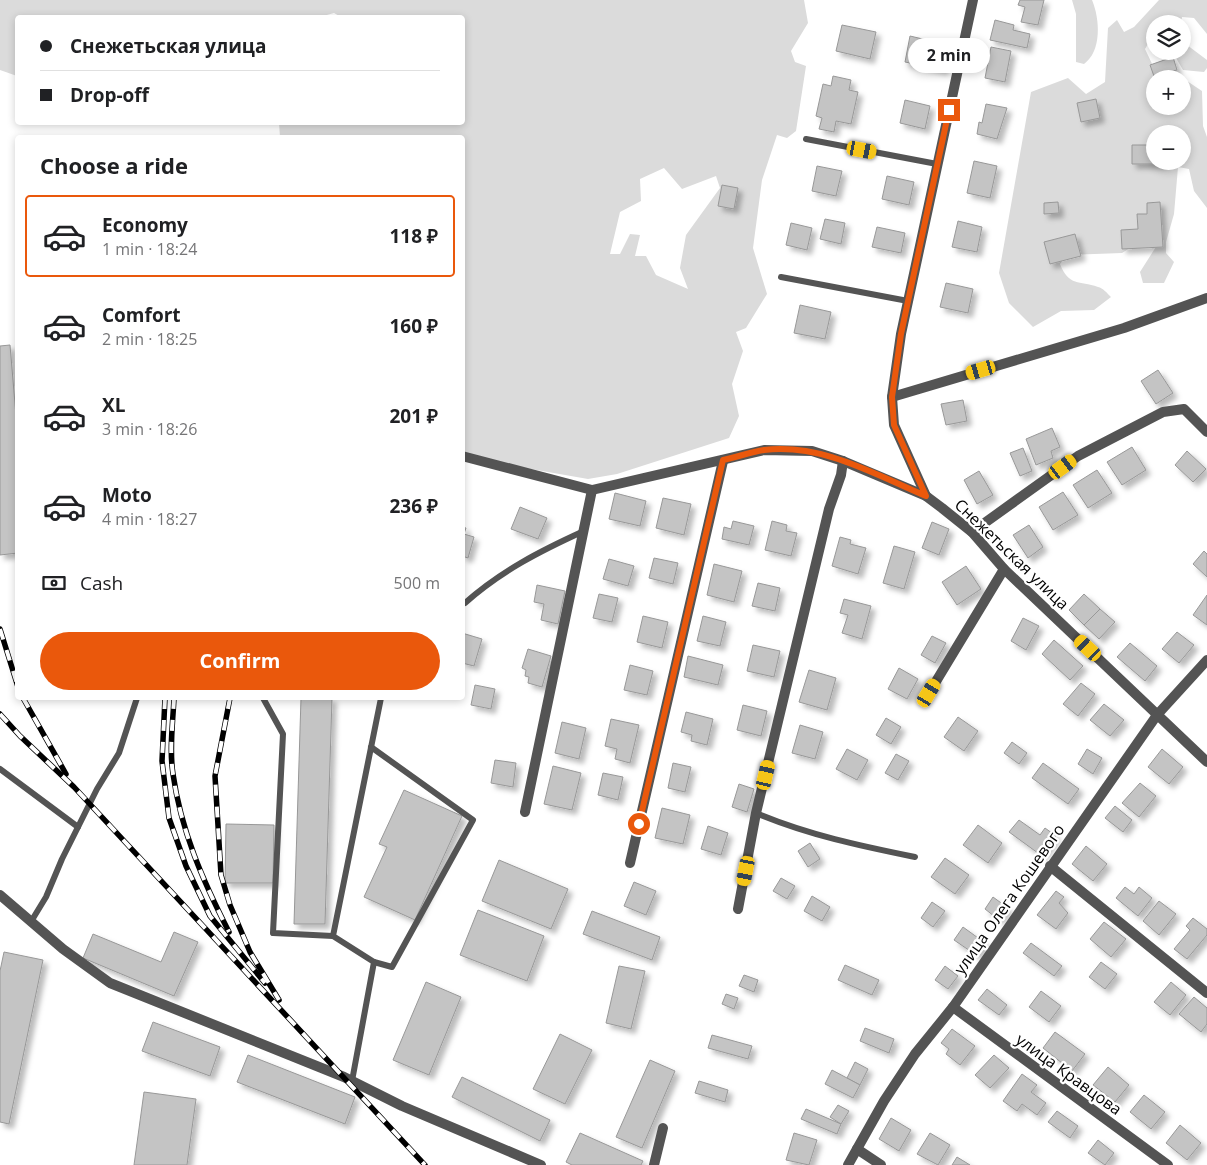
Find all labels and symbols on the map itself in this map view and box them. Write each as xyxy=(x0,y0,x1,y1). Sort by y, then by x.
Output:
callout: 2 min xyxy=(908,38,990,72)
route end xyxy=(938,99,960,121)
car xyxy=(845,140,878,160)
car xyxy=(964,359,997,381)
car xyxy=(1046,452,1079,482)
street label: Снежетьская улица xyxy=(950,494,1074,614)
car xyxy=(1071,632,1104,664)
car xyxy=(914,676,943,710)
car xyxy=(755,759,776,791)
route start xyxy=(628,813,650,835)
street label: улица Олега Кошевого xyxy=(949,819,1069,979)
car xyxy=(735,855,756,887)
street label: улица Кравцова xyxy=(1012,1028,1126,1120)

